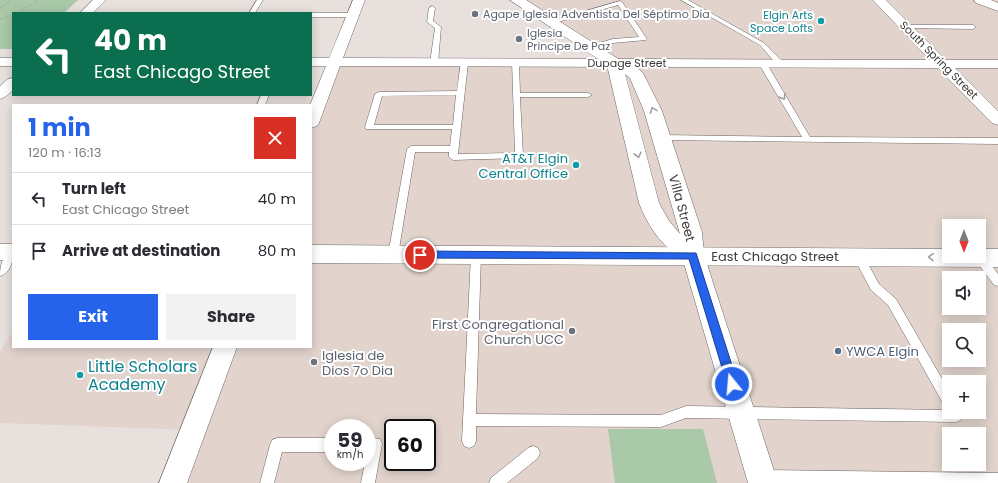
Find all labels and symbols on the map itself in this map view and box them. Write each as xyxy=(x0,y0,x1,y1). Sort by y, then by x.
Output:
place label: Agape Iglesia Adventista Del Séptimo Día xyxy=(483,6,710,22)
place label: Elgin Arts Space Lofts xyxy=(750,7,813,36)
marker: Agape Iglesia Adventista Del Séptimo Día xyxy=(470,9,480,19)
marker: Elgin Arts Space Lofts xyxy=(816,16,826,26)
street label: South Spring Street xyxy=(896,17,982,103)
place label: Iglesia Principe De Paz xyxy=(527,25,610,54)
marker: Iglesia Principe De Paz xyxy=(514,34,524,44)
street label: Dupage Street xyxy=(587,55,667,71)
one-way arrow xyxy=(778,93,785,100)
one-way arrow xyxy=(649,107,657,114)
place label: AT&T Elgin Central Office xyxy=(479,149,568,183)
one-way arrow xyxy=(633,152,641,158)
marker: AT&T Elgin Central Office xyxy=(571,160,581,170)
street label: Villa Street xyxy=(664,172,700,244)
north arrow xyxy=(942,219,986,263)
pin xyxy=(403,238,437,272)
street label: East Chicago Street xyxy=(711,247,839,266)
one-way arrow xyxy=(928,253,934,261)
place label: First Congregational Church UCC xyxy=(432,315,564,349)
marker: First Congregational Church UCC xyxy=(567,326,577,336)
place label: YWCA Elgin xyxy=(846,342,919,361)
place label: Iglesia de Dios 7o Dia xyxy=(322,346,393,380)
marker: YWCA Elgin xyxy=(833,346,843,356)
place label: Little Scholars Academy xyxy=(88,355,197,396)
marker: Iglesia de Dios 7o Dia xyxy=(309,357,319,367)
position arrow xyxy=(711,363,753,405)
marker: Little Scholars Academy xyxy=(75,370,85,380)
speed limit sign: 60 xyxy=(384,419,436,471)

